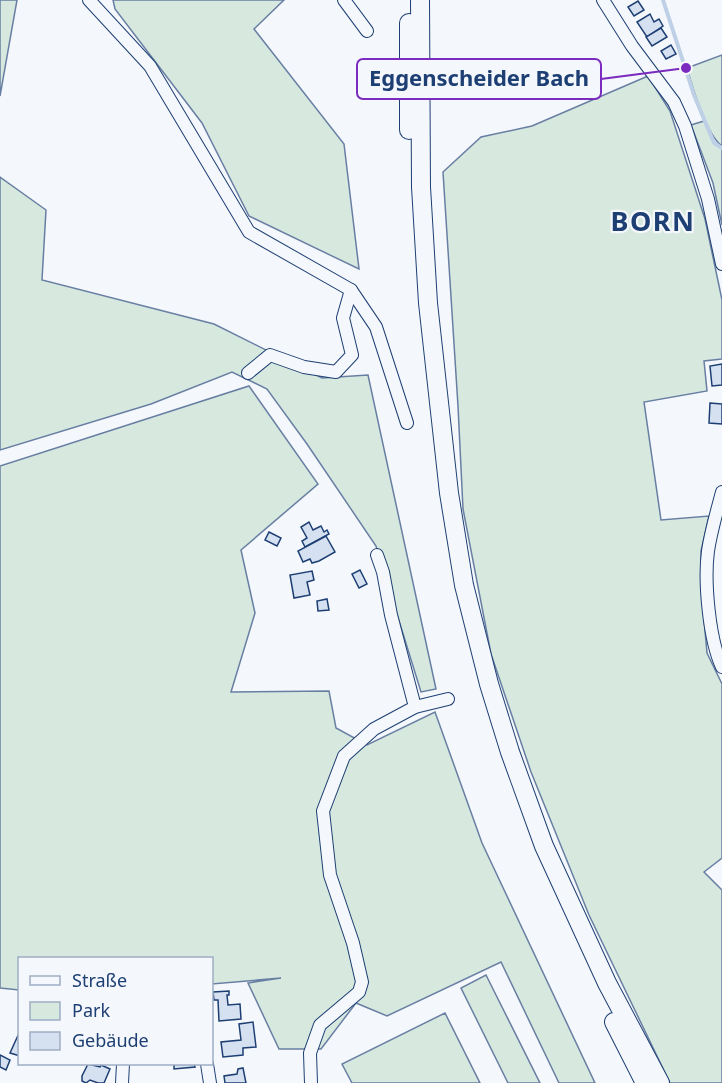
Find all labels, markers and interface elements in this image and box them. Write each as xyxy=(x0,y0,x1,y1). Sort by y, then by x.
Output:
callout: Eggenscheider Bach xyxy=(357,59,601,99)
text: Eggenscheider Bach xyxy=(369,62,589,92)
district label: BORN xyxy=(611,202,695,239)
legend xyxy=(18,957,213,1065)
text: Straße xyxy=(72,968,127,992)
text: Park xyxy=(72,998,110,1022)
text: Gebäude xyxy=(72,1028,149,1052)

